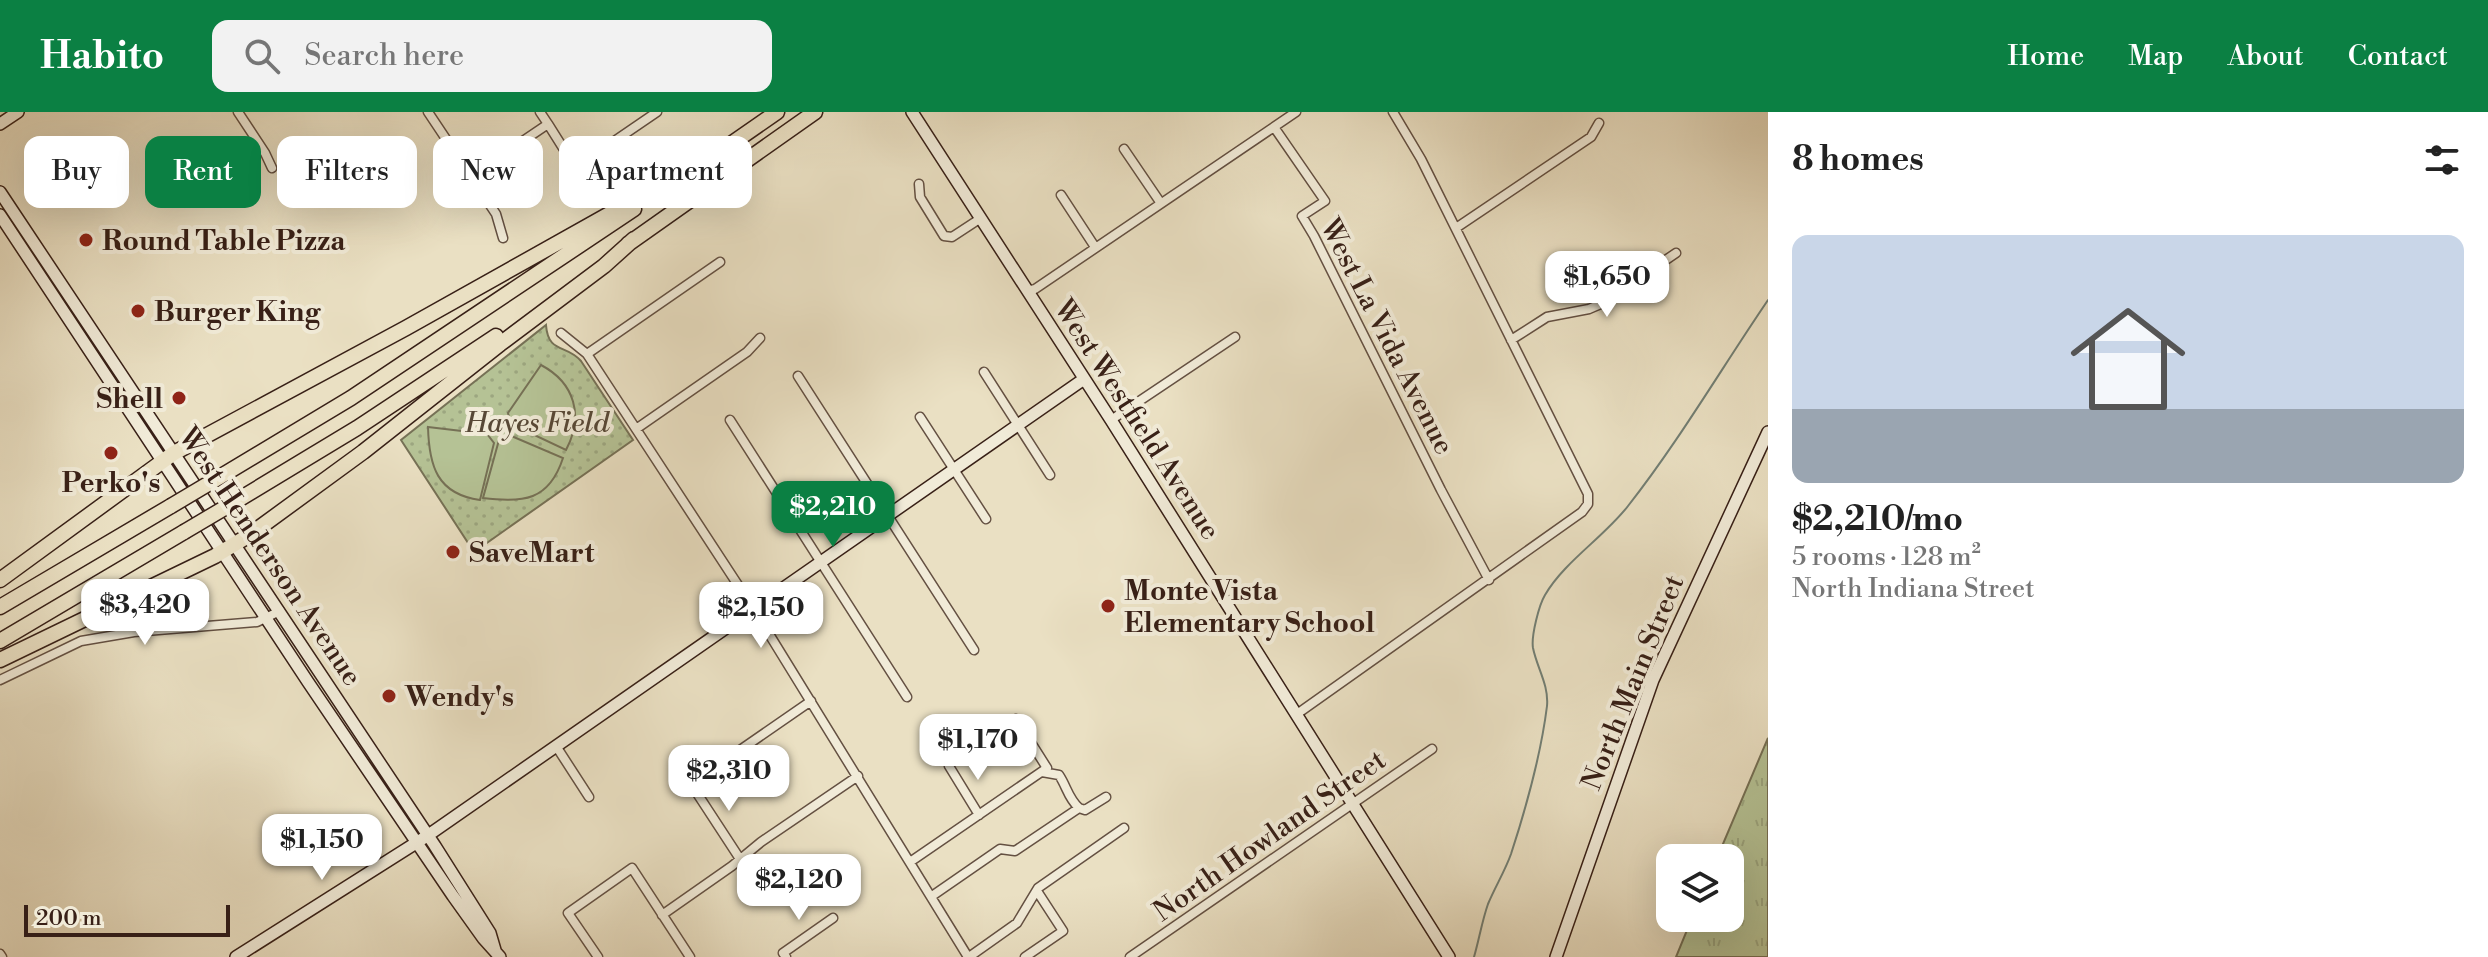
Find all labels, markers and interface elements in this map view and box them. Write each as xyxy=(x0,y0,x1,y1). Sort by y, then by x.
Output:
search box xyxy=(212,20,772,92)
text: Habito xyxy=(40,33,164,80)
icon: search xyxy=(240,34,284,78)
text: Search here xyxy=(304,37,464,75)
text: Home xyxy=(2008,39,2084,74)
text: Map xyxy=(2128,39,2183,74)
text: About xyxy=(2227,39,2304,74)
text: Contact xyxy=(2348,39,2448,74)
chip: Buy xyxy=(24,136,129,208)
chip: Rent xyxy=(145,136,261,208)
chip: Filters xyxy=(277,136,417,208)
chip: New xyxy=(433,136,543,208)
chip: Apartment xyxy=(559,136,752,208)
icon: filters xyxy=(2420,138,2464,182)
text: 8 homes xyxy=(1792,139,1924,181)
street label: West La Vida Avenue xyxy=(1312,212,1461,461)
place label: Round Table Pizza xyxy=(102,224,346,259)
marker: Round Table Pizza xyxy=(77,231,95,249)
pin: $1,650 xyxy=(1542,251,1672,319)
text: $1,650 xyxy=(1563,261,1651,293)
icon: home xyxy=(2056,287,2200,431)
street label: West Westfield Avenue xyxy=(1045,292,1228,547)
place label: Burger King xyxy=(154,295,321,330)
marker: Burger King xyxy=(129,302,147,320)
place label: Shell xyxy=(96,382,163,417)
marker: Shell xyxy=(170,389,188,407)
park label: Hayes Field xyxy=(464,406,610,441)
street label: West Henderson Avenue xyxy=(170,420,369,693)
marker: Perko's xyxy=(102,444,120,462)
place label: Perko's xyxy=(62,466,160,501)
pin: $2,210 xyxy=(768,481,898,549)
text: $2,210 xyxy=(790,491,876,523)
text: $2,210/mo xyxy=(1792,499,1963,541)
place label: SaveMart xyxy=(469,536,595,571)
text: 5 rooms · 128 m² xyxy=(1792,541,1981,573)
marker: SaveMart xyxy=(444,543,462,561)
street label: North Main Street xyxy=(1574,570,1692,795)
text: North Indiana Street xyxy=(1792,573,2034,605)
place label: Monte Vista Elementary School xyxy=(1124,574,1375,641)
pin: $3,420 xyxy=(80,579,210,647)
pin: $2,150 xyxy=(696,582,826,650)
text: $3,420 xyxy=(99,589,191,621)
text: $2,150 xyxy=(717,592,805,624)
marker: Monte Vista Elementary School xyxy=(1099,597,1117,615)
place label: Wendy's xyxy=(404,680,514,715)
marker: Wendy's xyxy=(380,687,398,705)
pin: $1,170 xyxy=(913,714,1043,782)
text: $1,170 xyxy=(938,724,1019,756)
street label: North Howland Street xyxy=(1147,743,1393,930)
pin: $2,310 xyxy=(664,745,794,813)
text: $2,310 xyxy=(686,755,772,787)
pin: $1,150 xyxy=(257,814,387,882)
text: $1,150 xyxy=(280,824,364,856)
map controls xyxy=(1656,844,1744,932)
button: layers xyxy=(1656,844,1744,932)
pin: $2,120 xyxy=(734,854,864,922)
text: $2,120 xyxy=(755,864,843,896)
scale bar xyxy=(24,901,230,937)
text: 200 m xyxy=(36,905,102,932)

